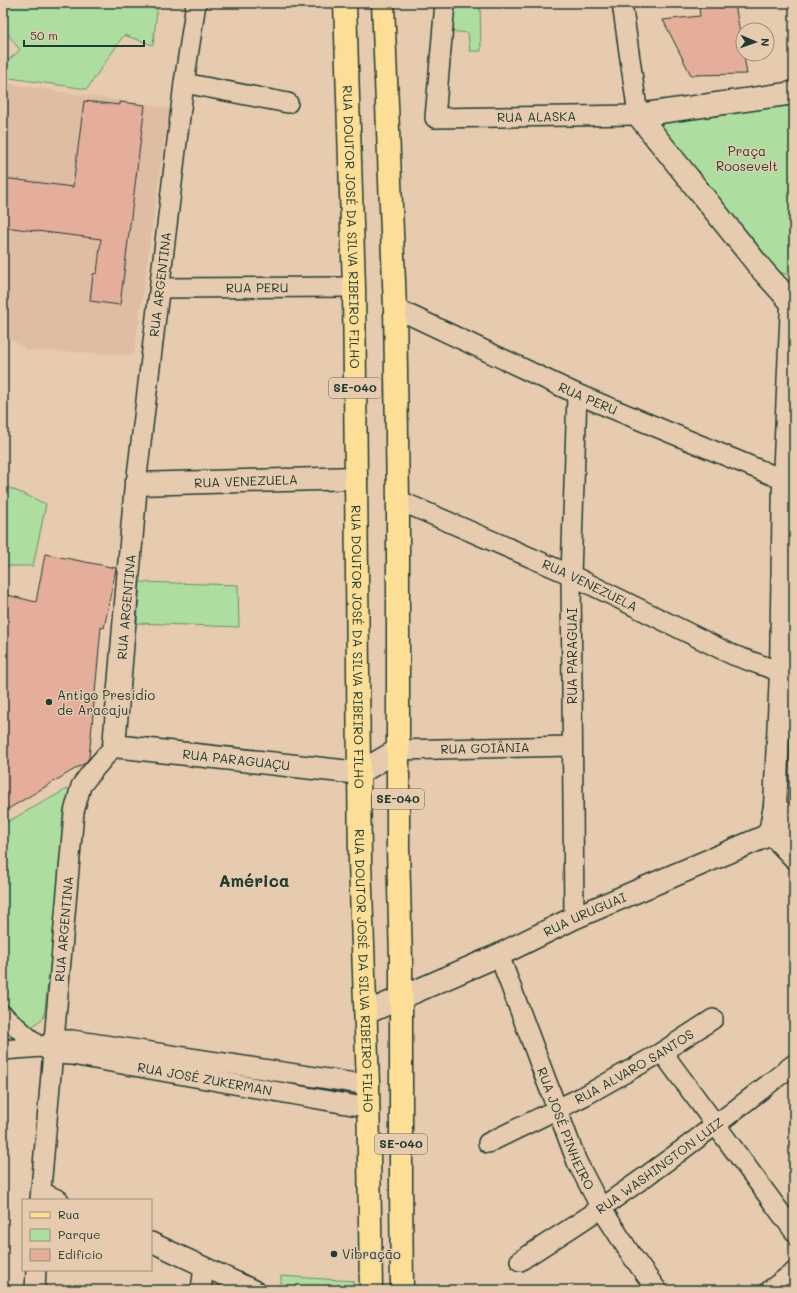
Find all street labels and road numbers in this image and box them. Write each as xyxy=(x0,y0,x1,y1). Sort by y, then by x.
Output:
street label: RUA DOUTOR JOSÉ DA SILVA RIBEIRO FILHO xyxy=(340,85,364,369)
street label: RUA ALASKA xyxy=(497,107,576,125)
street label: RUA ARGENTINA xyxy=(145,231,174,338)
street label: RUA PERU xyxy=(226,278,288,296)
street label: RUA PERU xyxy=(556,377,620,418)
road number: SE-040 xyxy=(329,378,381,398)
street label: RUA VENEZUELA xyxy=(194,470,298,491)
street label: RUA DOUTOR JOSÉ DA SILVA RIBEIRO FILHO xyxy=(348,505,368,789)
street label: RUA ARGENTINA xyxy=(112,554,139,660)
street label: RUA VENEZUELA xyxy=(540,555,641,615)
street label: RUA PARAGUAI xyxy=(563,608,580,704)
street label: RUA GOIÂNIA xyxy=(440,738,530,757)
street label: RUA PARAGUAÇU xyxy=(182,745,291,773)
road number: SE-040 xyxy=(372,789,424,809)
street label: RUA DOUTOR JOSÉ DA SILVA RIBEIRO FILHO xyxy=(352,829,377,1113)
street label: RUA ARGENTINA xyxy=(50,876,76,982)
street label: RUA URUGUAI xyxy=(540,888,629,940)
street label: RUA ALVARO SANTOS xyxy=(572,1025,697,1107)
street label: RUA JOSÉ ZUKERMAN xyxy=(136,1058,274,1099)
street label: RUA JOSÉ PINHEIRO xyxy=(534,1065,599,1193)
street label: RUA WASHINGTON LUIZ xyxy=(592,1113,726,1217)
road number: SE-040 xyxy=(375,1134,427,1154)

